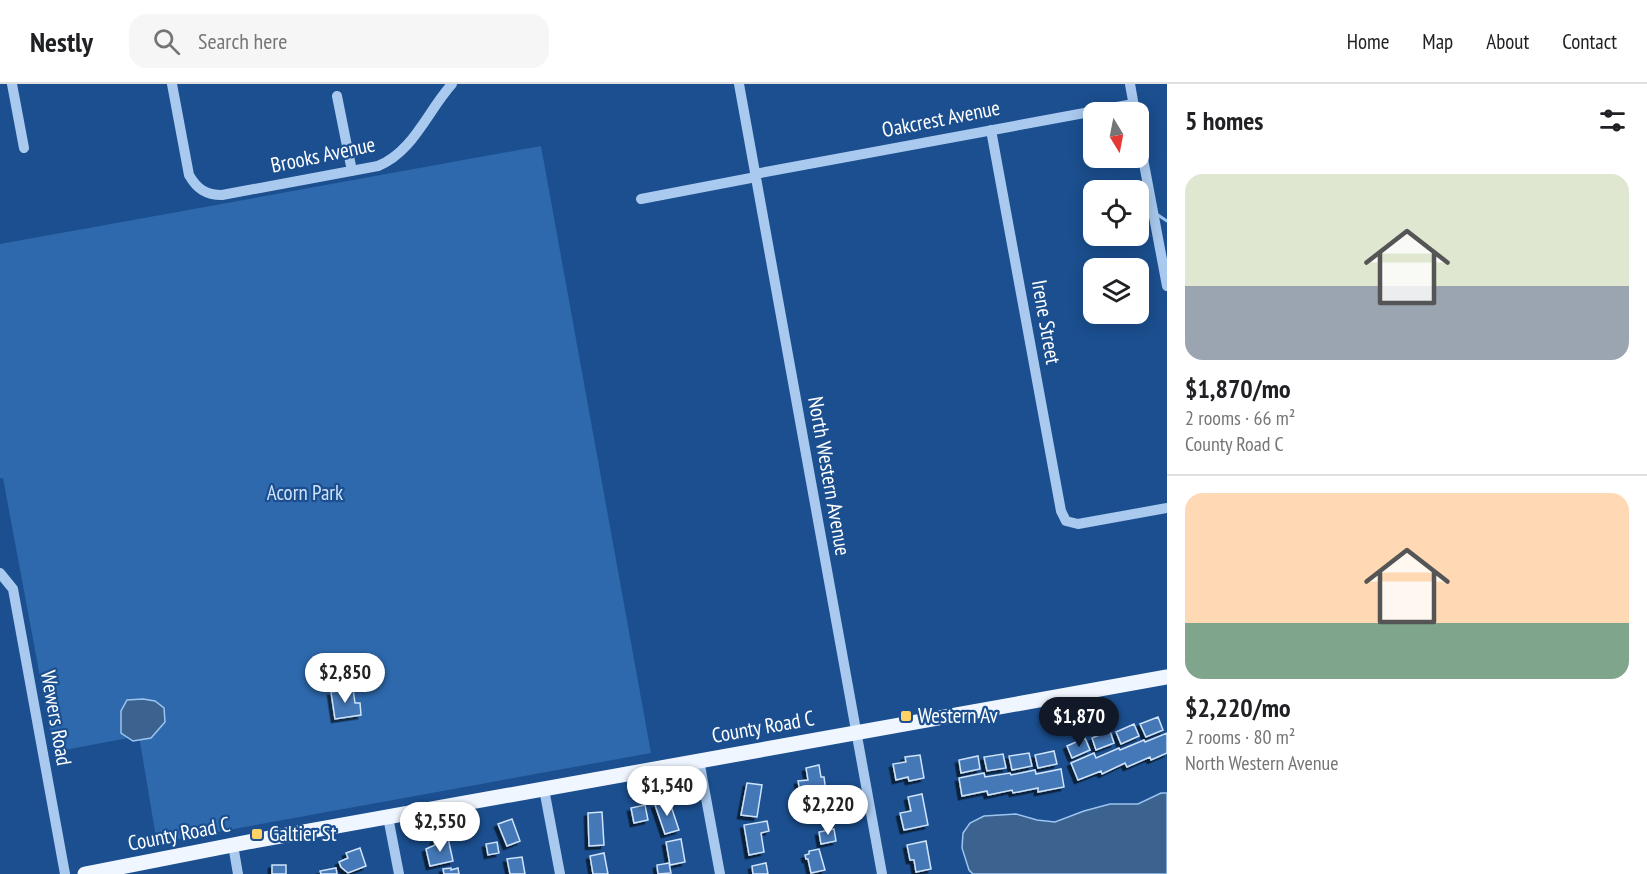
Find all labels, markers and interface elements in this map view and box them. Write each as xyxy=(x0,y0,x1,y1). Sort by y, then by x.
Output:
search box xyxy=(129,14,549,68)
text: Nestly xyxy=(30,23,93,60)
icon: search xyxy=(150,25,183,58)
text: Search here xyxy=(198,27,287,55)
text: Home xyxy=(1347,28,1389,55)
text: Map xyxy=(1422,28,1453,55)
text: About xyxy=(1486,28,1529,55)
text: Contact xyxy=(1562,28,1617,55)
street label: Oakcrest Avenue xyxy=(880,94,1002,143)
north arrow xyxy=(1083,102,1149,168)
map controls xyxy=(1083,102,1149,324)
text: 5 homes xyxy=(1185,104,1263,137)
icon: filters xyxy=(1596,104,1629,137)
street label: Brooks Avenue xyxy=(268,130,378,179)
button: locate xyxy=(1083,180,1149,246)
icon: home xyxy=(1353,213,1461,321)
button: layers xyxy=(1083,258,1149,324)
street label: Irene Street xyxy=(1026,278,1067,366)
text: $1,870/mo xyxy=(1185,372,1291,405)
street label: North Western Avenue xyxy=(802,394,857,558)
text: 2 rooms · 66 m² xyxy=(1185,405,1295,431)
text: County Road C xyxy=(1185,431,1284,457)
park label: Acorn Park xyxy=(267,479,343,506)
icon: home xyxy=(1353,532,1461,640)
pin: $2,850 xyxy=(296,653,394,704)
text: $2,850 xyxy=(319,659,371,685)
street label: Wewers Road xyxy=(35,668,78,767)
text: $2,220/mo xyxy=(1185,691,1291,724)
pin: $1,870 xyxy=(1030,697,1128,748)
place label: Western Av xyxy=(918,702,999,729)
text: $1,870 xyxy=(1053,703,1105,729)
street label: County Road C xyxy=(709,704,817,749)
marker: Western Av xyxy=(899,709,913,723)
text: 2 rooms · 80 m² xyxy=(1185,724,1295,750)
text: North Western Avenue xyxy=(1185,750,1338,776)
pin: $1,540 xyxy=(618,766,716,817)
text: $1,540 xyxy=(641,772,693,798)
pin: $2,220 xyxy=(779,785,877,836)
text: $2,220 xyxy=(802,791,854,817)
pin: $2,550 xyxy=(391,802,489,853)
text: $2,550 xyxy=(414,808,466,834)
street label: County Road C xyxy=(125,810,233,857)
place label: Galtier St xyxy=(269,820,337,847)
marker: Galtier St xyxy=(250,827,264,841)

